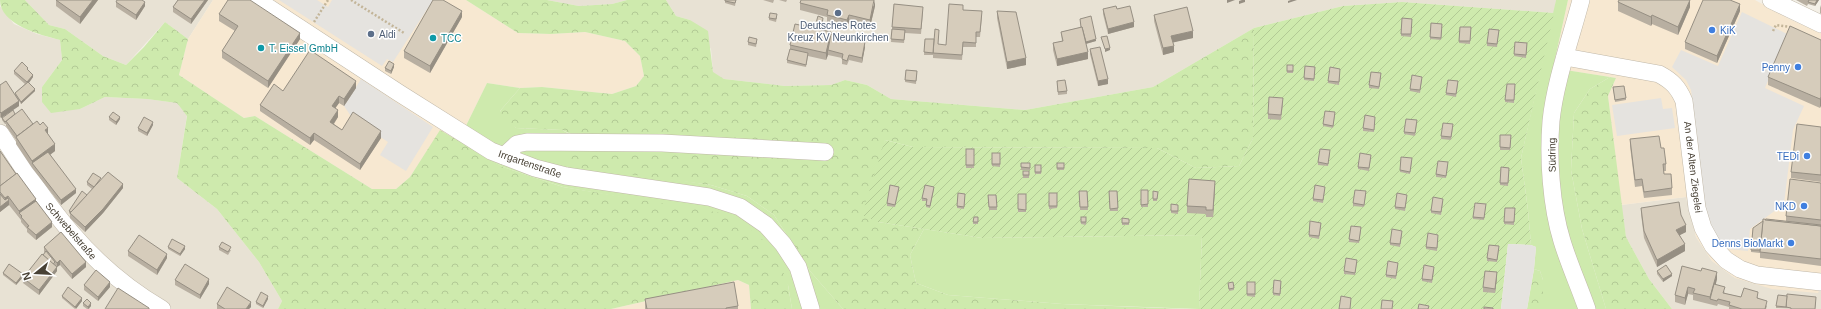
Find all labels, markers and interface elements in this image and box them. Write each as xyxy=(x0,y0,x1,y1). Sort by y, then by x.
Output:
marker: Deutsches Rotes Kreuz KV Neunkirchen xyxy=(833,8,843,18)
place label: Deutsches Rotes Kreuz KV Neunkirchen xyxy=(787,20,889,43)
marker: KiK xyxy=(1707,25,1717,35)
place label: KiK xyxy=(1720,25,1736,36)
marker: Aldi xyxy=(366,29,376,39)
place label: Aldi xyxy=(379,29,396,40)
marker: TCC xyxy=(428,33,438,43)
place label: TCC xyxy=(441,33,462,44)
marker: T. Eissel GmbH xyxy=(256,43,266,53)
place label: T. Eissel GmbH xyxy=(269,43,338,54)
place label: Penny xyxy=(1762,62,1790,73)
marker: Penny xyxy=(1793,62,1803,72)
street label: An der Alten Ziegelei xyxy=(1682,121,1704,213)
street label: Südring xyxy=(1546,138,1558,172)
street label: Irrgartenstraße xyxy=(497,148,563,180)
place label: TEDi xyxy=(1777,151,1799,162)
marker: TEDi xyxy=(1802,151,1812,161)
street label: Schwebelstraße xyxy=(43,200,99,262)
place label: NKD xyxy=(1775,201,1796,212)
marker: NKD xyxy=(1799,201,1809,211)
place label: Denns BioMarkt xyxy=(1712,238,1783,249)
marker: Denns BioMarkt xyxy=(1786,238,1796,248)
north arrow xyxy=(16,253,56,293)
text: N xyxy=(20,270,33,282)

